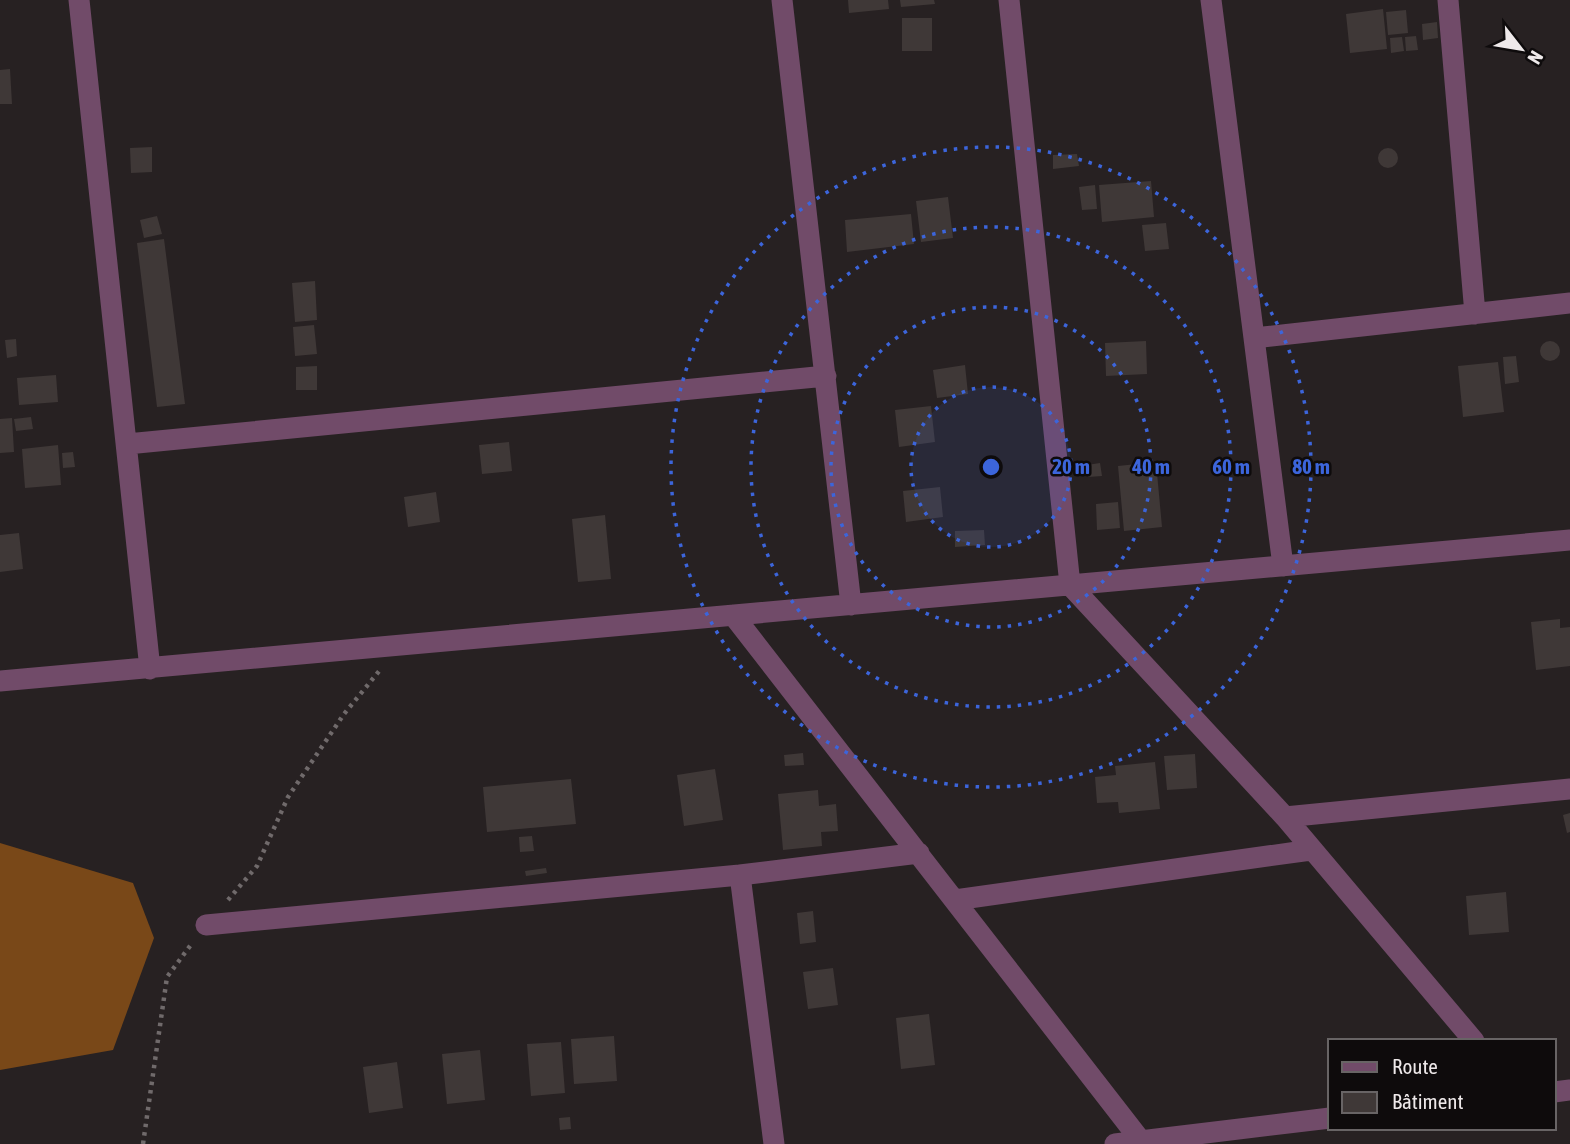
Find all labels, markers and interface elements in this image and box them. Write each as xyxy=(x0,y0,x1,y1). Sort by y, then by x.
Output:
north arrow xyxy=(1486,14,1556,84)
text: N xyxy=(1523,47,1548,68)
text: 20 m xyxy=(1052,454,1090,478)
text: 40 m xyxy=(1131,454,1170,478)
text: 60 m xyxy=(1212,454,1250,478)
text: 80 m xyxy=(1292,454,1330,478)
centre of rings xyxy=(979,455,1003,479)
legend xyxy=(1328,1039,1556,1130)
text: Route xyxy=(1392,1054,1438,1078)
text: Bâtiment xyxy=(1392,1089,1463,1113)

